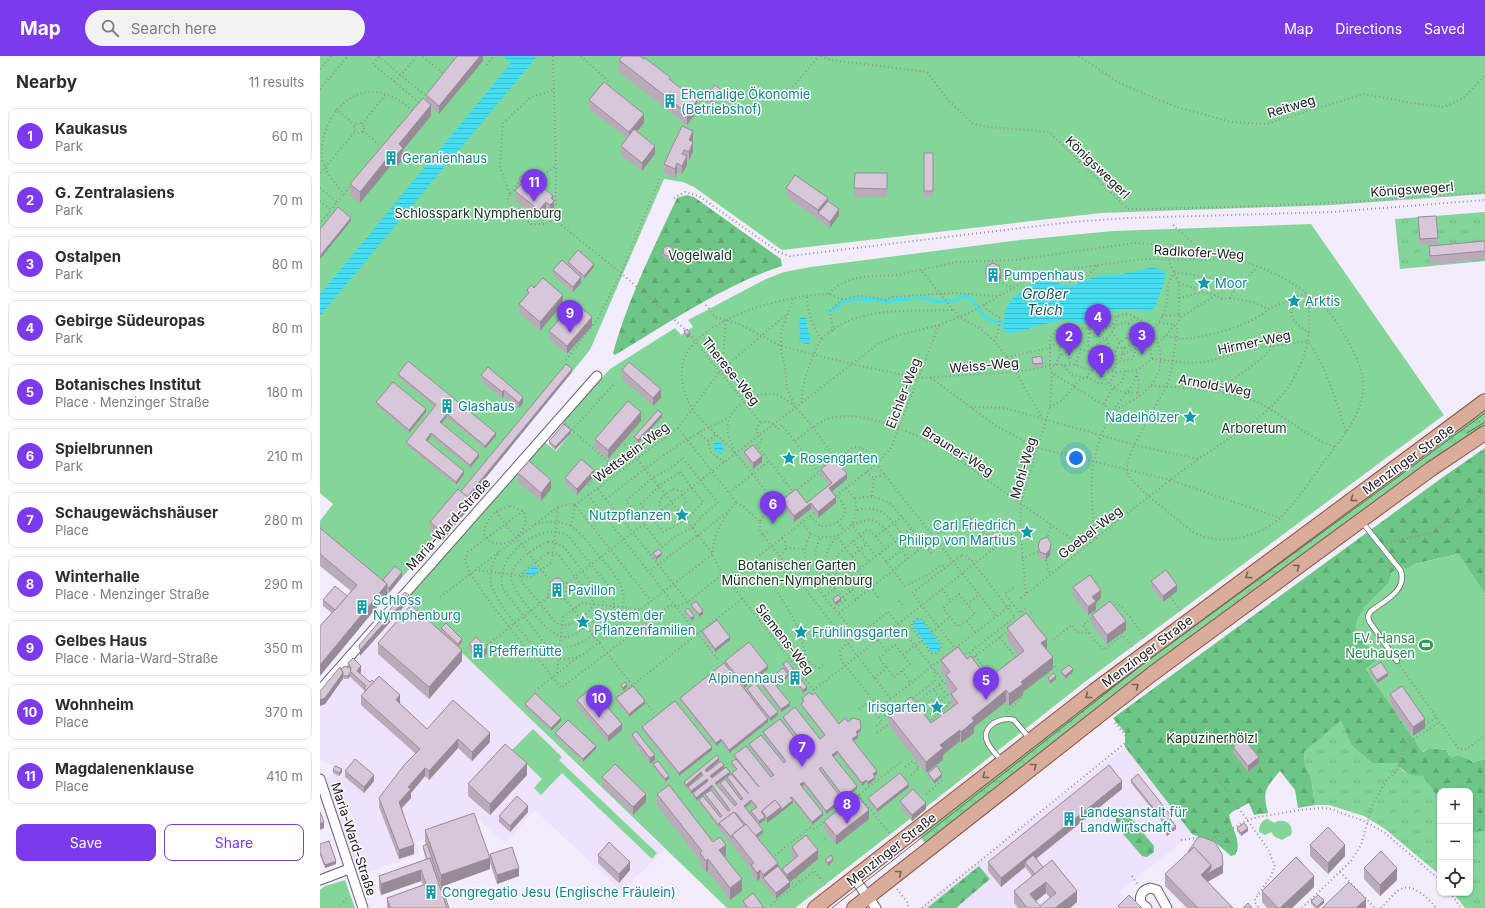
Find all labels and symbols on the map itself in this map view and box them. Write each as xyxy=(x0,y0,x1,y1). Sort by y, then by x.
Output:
place label: Ehemalige Ökonomie (Betriebshof) xyxy=(681,86,810,117)
street label: Reitweg xyxy=(1265,91,1317,121)
building icon: Ehemalige Ökonomie (Betriebshof) xyxy=(662,93,678,109)
street label: Königswegerl xyxy=(1062,132,1134,202)
building icon: Geranienhaus xyxy=(383,150,399,166)
place label: Geranienhaus xyxy=(402,150,487,166)
pin: 11 xyxy=(521,169,547,202)
street label: Königswegerl xyxy=(1370,178,1454,200)
park label: Schlosspark Nymphenburg xyxy=(394,205,562,221)
street label: Radlkofer-Weg xyxy=(1153,242,1245,262)
park label: Vogelwald xyxy=(668,247,732,263)
building icon: Pumpenhaus xyxy=(985,267,1001,283)
place label: Pumpenhaus xyxy=(1004,267,1084,283)
place icon: Moor xyxy=(1196,275,1212,291)
place label: Moor xyxy=(1215,275,1247,291)
water label: Großer Teich xyxy=(1022,285,1069,318)
place icon: Arktis xyxy=(1286,293,1302,309)
place label: Arktis xyxy=(1305,293,1341,309)
pin: 9 xyxy=(557,300,583,333)
pin: 4 xyxy=(1085,304,1111,337)
pin: 3 xyxy=(1129,322,1155,355)
pin: 2 xyxy=(1056,323,1082,356)
street label: Hirmer-Weg xyxy=(1216,326,1292,358)
street label: Therese-Weg xyxy=(699,334,763,408)
pin: 1 xyxy=(1088,345,1114,378)
street label: Weiss-Weg xyxy=(949,354,1019,376)
street label: Eichler-Weg xyxy=(882,355,924,431)
street label: Arnold-Weg xyxy=(1177,371,1253,399)
building icon: Glashaus xyxy=(439,398,455,414)
place label: Glashaus xyxy=(458,398,515,414)
place label: Nadelhölzer xyxy=(1105,409,1179,425)
place icon: Nadelhölzer xyxy=(1182,409,1198,425)
street label: Wettstein-Weg xyxy=(590,418,672,486)
park label: Arboretum xyxy=(1221,420,1287,436)
street label: Menzinger Straße xyxy=(1359,420,1457,498)
street label: Brauner-Weg xyxy=(919,423,997,479)
street label: Mohl-Weg xyxy=(1007,435,1039,501)
your location xyxy=(1066,448,1086,468)
place icon: Rosengarten xyxy=(781,450,797,466)
place label: Rosengarten xyxy=(800,450,878,466)
street label: Maria-Ward-Straße xyxy=(402,475,494,573)
pin: 6 xyxy=(760,491,786,524)
one-way arrow xyxy=(1350,495,1357,502)
street label: Goebel-Weg xyxy=(1055,502,1125,562)
place label: Nutzpflanzen xyxy=(589,507,671,523)
place icon: Nutzpflanzen xyxy=(674,507,690,523)
place label: Carl Friedrich Philipp von Martius xyxy=(899,517,1016,548)
place icon: Carl Friedrich Philipp von Martius xyxy=(1019,524,1035,540)
park label: Botanischer Garten München-Nymphenburg xyxy=(721,557,873,588)
one-way arrow xyxy=(1293,565,1300,572)
one-way arrow xyxy=(1245,571,1252,578)
building icon: Pavillon xyxy=(549,582,565,598)
place label: Pavillon xyxy=(568,582,616,598)
place label: Schloss Nymphenburg xyxy=(373,592,461,623)
building icon: Schloss Nymphenburg xyxy=(354,599,370,615)
street label: Siemens-Weg xyxy=(752,600,818,678)
place label: System der Pflanzenfamilien xyxy=(594,607,696,638)
street label: Menzinger Straße xyxy=(1098,612,1196,690)
place icon: System der Pflanzenfamilien xyxy=(575,614,591,630)
place icon: Frühlingsgarten xyxy=(793,624,809,640)
place label: Frühlingsgarten xyxy=(812,624,908,640)
place label: FV. Hansa Neuhausen xyxy=(1345,630,1415,661)
sports icon: FV. Hansa Neuhausen xyxy=(1418,637,1434,653)
building icon: Pfefferhütte xyxy=(470,643,486,659)
place label: Pfefferhütte xyxy=(489,643,562,659)
pin: 5 xyxy=(973,667,999,700)
place label: Alpinenhaus xyxy=(708,670,784,686)
building icon: Alpinenhaus xyxy=(787,670,803,686)
one-way arrow xyxy=(1132,684,1139,691)
pin: 10 xyxy=(586,685,612,718)
one-way arrow xyxy=(1085,691,1092,698)
place label: Irisgarten xyxy=(868,699,926,715)
place icon: Irisgarten xyxy=(929,699,945,715)
park label: Kapuzinerhölzl xyxy=(1166,730,1258,746)
pin: 7 xyxy=(789,734,815,767)
one-way arrow xyxy=(1029,764,1036,771)
one-way arrow xyxy=(982,771,989,778)
street label: Maria-Ward-Straße xyxy=(328,780,380,898)
pin: 8 xyxy=(834,791,860,824)
place label: Landesanstalt für Landwirtschaft xyxy=(1080,804,1187,835)
street label: Menzinger Straße xyxy=(843,809,939,889)
building icon: Landesanstalt für Landwirtschaft xyxy=(1061,811,1077,827)
one-way arrow xyxy=(894,871,901,878)
building icon: Congregatio Jesu (Englische Fräulein) xyxy=(423,884,439,900)
place label: Congregatio Jesu (Englische Fräulein) xyxy=(442,884,676,900)

